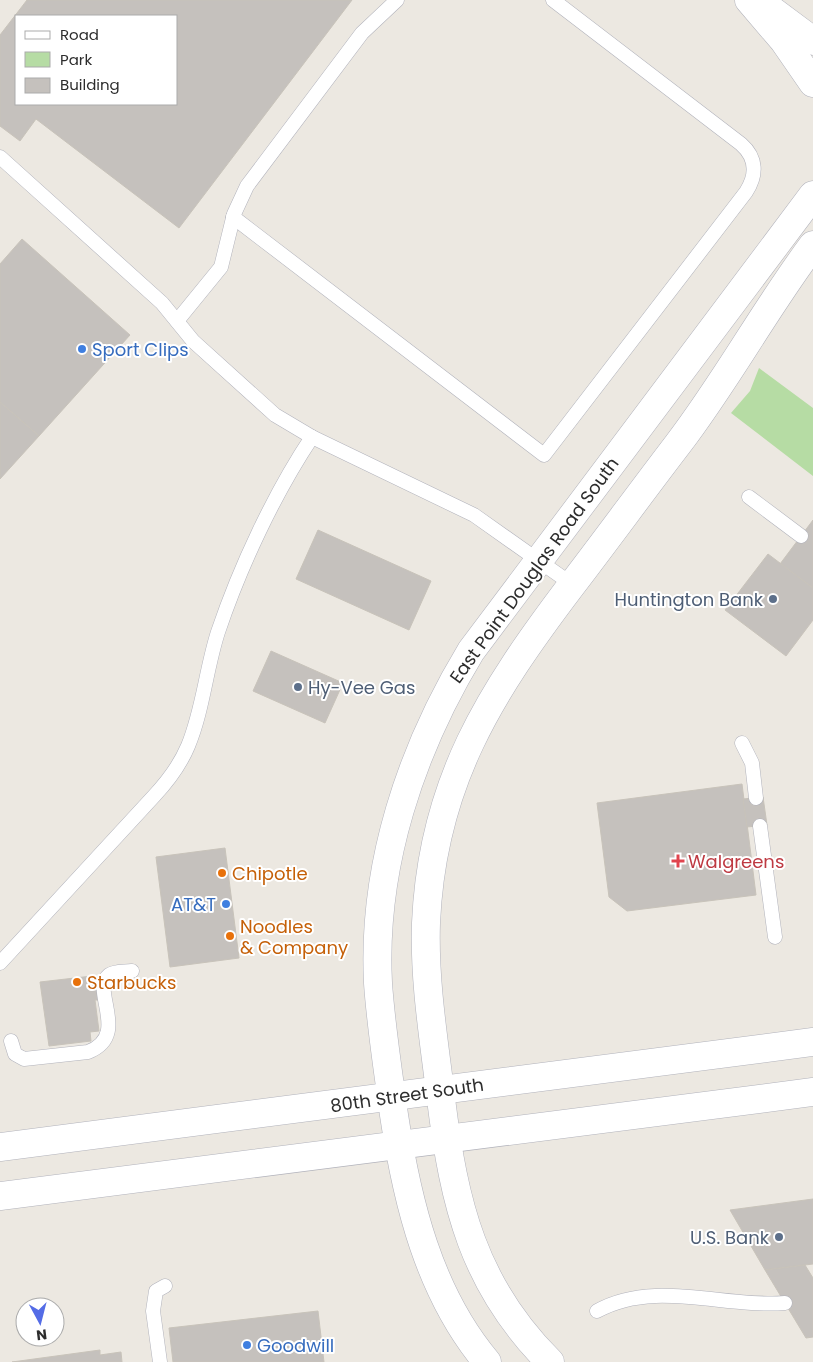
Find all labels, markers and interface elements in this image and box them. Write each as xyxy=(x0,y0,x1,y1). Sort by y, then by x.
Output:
legend xyxy=(15,15,178,105)
text: Road xyxy=(60,24,99,45)
text: Park xyxy=(60,49,92,70)
text: Building xyxy=(60,74,120,95)
place label: Sport Clips xyxy=(92,337,189,362)
marker: Sport Clips xyxy=(76,343,88,355)
street label: East Point Douglas Road South xyxy=(444,452,624,688)
place label: Huntington Bank xyxy=(614,587,764,612)
marker: Huntington Bank xyxy=(767,593,779,605)
place label: Hy-Vee Gas xyxy=(308,675,415,700)
marker: Hy-Vee Gas xyxy=(292,681,304,693)
place label: Walgreens xyxy=(688,849,784,874)
marker: Walgreens xyxy=(672,855,684,867)
place label: Chipotle xyxy=(232,861,308,886)
marker: Chipotle xyxy=(216,867,228,879)
place label: AT&T xyxy=(171,892,216,917)
marker: AT&T xyxy=(220,898,232,910)
place label: Noodles & Company xyxy=(240,914,348,960)
marker: Noodles & Company xyxy=(224,930,236,942)
place label: Starbucks xyxy=(87,970,176,995)
marker: Starbucks xyxy=(71,976,83,988)
street label: 80th Street South xyxy=(329,1072,485,1118)
place label: U.S. Bank xyxy=(690,1225,770,1250)
marker: U.S. Bank xyxy=(773,1231,785,1243)
north arrow xyxy=(15,1297,65,1347)
text: N xyxy=(35,1324,48,1345)
place label: Goodwill xyxy=(257,1333,334,1358)
marker: Goodwill xyxy=(241,1339,253,1351)

